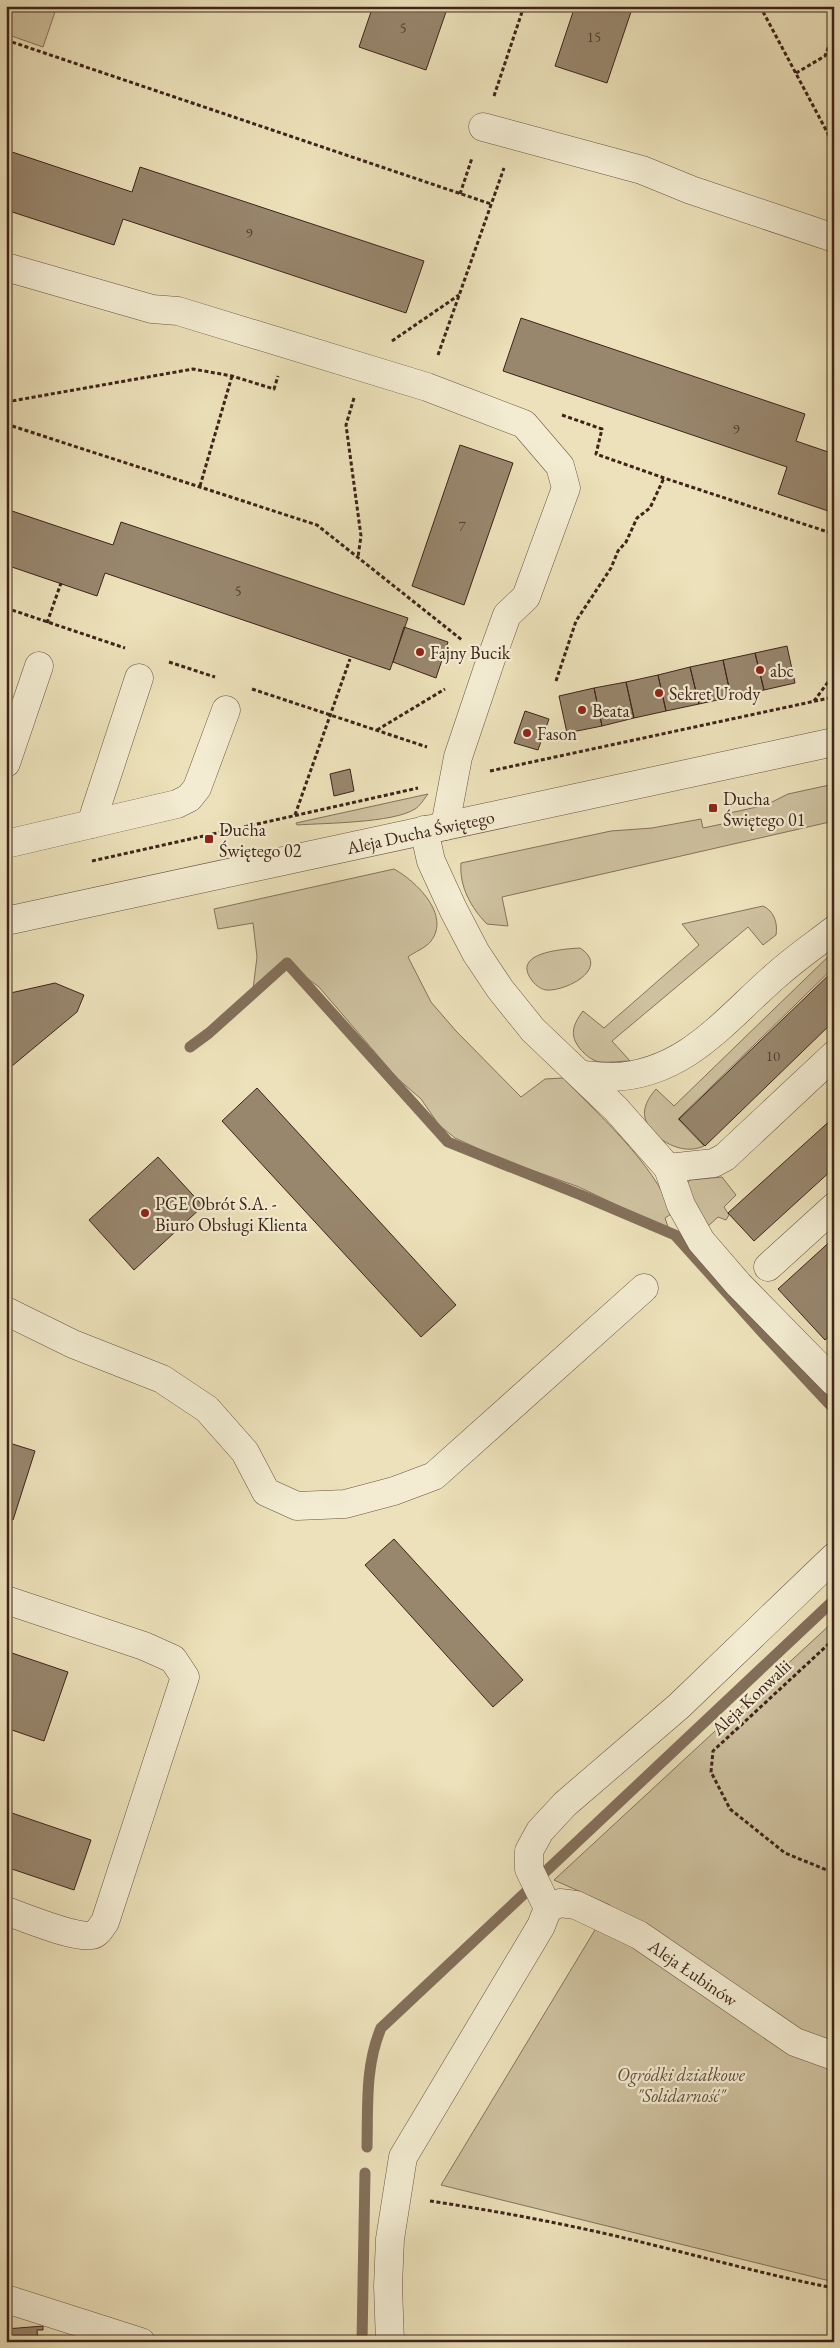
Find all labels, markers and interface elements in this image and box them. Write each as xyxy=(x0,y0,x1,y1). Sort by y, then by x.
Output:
house number: 5 xyxy=(399,18,407,37)
house number: 15 xyxy=(587,27,601,46)
house number: 9 xyxy=(245,223,253,242)
house number: 9 xyxy=(732,419,740,438)
house number: 7 xyxy=(458,516,466,535)
house number: 5 xyxy=(234,581,242,600)
place label: Fajny Bucik xyxy=(430,641,511,664)
marker: Fajny Bucik xyxy=(414,646,426,658)
place label: abc xyxy=(770,659,794,682)
marker: abc xyxy=(754,664,766,676)
place label: Sekret Urody xyxy=(669,682,760,705)
marker: Sekret Urody xyxy=(653,687,665,699)
place label: Beata xyxy=(592,699,630,722)
marker: Beata xyxy=(576,704,588,716)
place label: Fason xyxy=(537,722,578,745)
marker: Fason xyxy=(521,727,533,739)
place label: Ducha Świętego 01 xyxy=(723,787,805,831)
marker: Ducha Świętego 01 xyxy=(707,802,719,814)
street label: Aleja Ducha Świętego xyxy=(343,804,497,859)
place label: Ducha Świętego 02 xyxy=(219,818,302,862)
marker: Ducha Świętego 02 xyxy=(203,833,215,845)
house number: 10 xyxy=(766,1046,780,1065)
place label: PGE Obrót S.A. - Biuro Obsługi Klienta xyxy=(155,1192,308,1236)
marker: PGE Obrót S.A. - Biuro Obsługi Klienta xyxy=(139,1207,151,1219)
street label: Aleja Konwalii xyxy=(705,1654,796,1741)
street label: Aleja Łubinów xyxy=(644,1933,743,2011)
park label: Ogródki działkowe "Solidarność" xyxy=(617,2063,746,2107)

